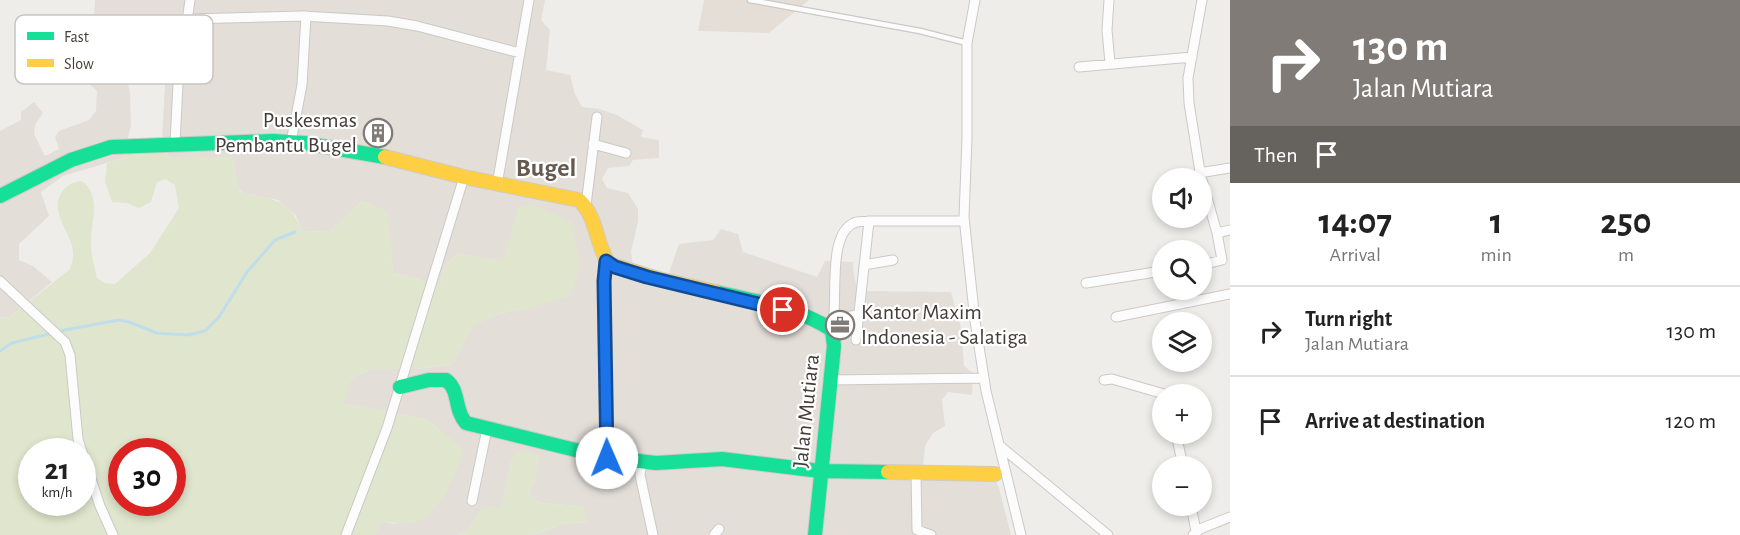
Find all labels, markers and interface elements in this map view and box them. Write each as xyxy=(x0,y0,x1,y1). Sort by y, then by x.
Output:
legend xyxy=(15,15,213,84)
icon: right xyxy=(1254,24,1332,102)
text: 130 m xyxy=(1353,26,1448,68)
text: Fast xyxy=(64,29,89,45)
text: Slow xyxy=(64,56,94,72)
text: Jalan Mutiara xyxy=(1353,75,1493,102)
place label: Puskesmas Pembantu Bugel xyxy=(215,109,357,156)
building icon: Puskesmas Pembantu Bugel xyxy=(362,117,394,149)
icon: arrive xyxy=(1310,138,1343,171)
text: Then xyxy=(1254,144,1298,166)
district label: Bugel xyxy=(516,155,576,181)
map controls xyxy=(1152,168,1212,516)
button: sound xyxy=(1152,168,1212,228)
text: 14:07 xyxy=(1318,204,1392,240)
text: 1 xyxy=(1490,204,1503,240)
text: 250 xyxy=(1600,204,1652,240)
button: search xyxy=(1152,240,1212,300)
text: Arrival xyxy=(1330,245,1381,265)
text: min xyxy=(1481,245,1512,265)
text: m xyxy=(1618,245,1634,265)
pin xyxy=(757,284,808,335)
icon: arrive xyxy=(766,293,799,326)
place label: Kantor Maxim Indonesia - Salatiga xyxy=(861,301,1028,348)
text: Turn right xyxy=(1305,308,1392,330)
office icon: Kantor Maxim Indonesia - Salatiga xyxy=(824,309,856,341)
button: layers xyxy=(1152,312,1212,372)
icon: right xyxy=(1254,315,1287,348)
text: 130 m xyxy=(1667,320,1716,342)
text: Jalan Mutiara xyxy=(1305,334,1409,354)
street label: Jalan Mutiara xyxy=(789,353,823,469)
button: + xyxy=(1152,384,1212,444)
icon: arrive xyxy=(1254,405,1287,438)
text: Arrive at destination xyxy=(1305,410,1485,432)
text: 120 m xyxy=(1666,410,1716,432)
position arrow xyxy=(575,426,639,490)
speed limit sign: 30 xyxy=(108,438,186,516)
text: 21 xyxy=(45,455,69,485)
button: − xyxy=(1152,456,1212,516)
text: km/h xyxy=(42,485,72,500)

